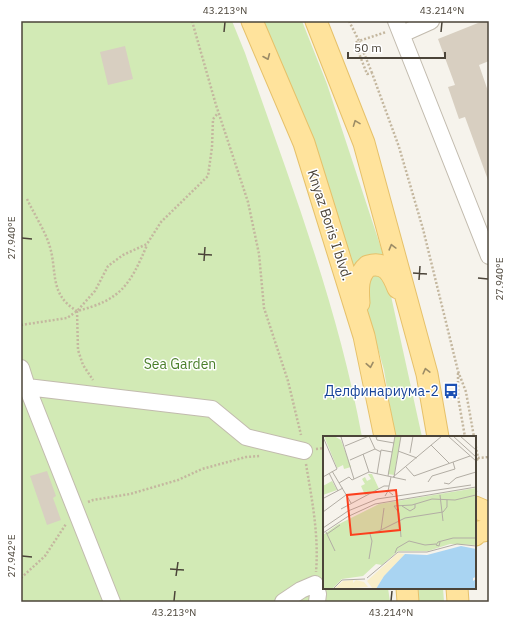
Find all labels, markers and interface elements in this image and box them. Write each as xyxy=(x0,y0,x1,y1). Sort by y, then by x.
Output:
text: 43.213°N xyxy=(203,4,247,17)
text: 43.214°N xyxy=(420,4,464,17)
scale bar xyxy=(348,34,445,60)
text: 50 m xyxy=(354,40,382,55)
one-way arrow xyxy=(262,52,270,60)
one-way arrow xyxy=(353,119,361,126)
street label: Knyaz Boris I blvd. xyxy=(304,167,356,283)
text: 27.940°E xyxy=(5,216,18,260)
one-way arrow xyxy=(388,244,397,251)
text: 27.940°E xyxy=(493,257,506,301)
park label: Sea Garden xyxy=(144,355,216,373)
one-way arrow xyxy=(366,362,374,369)
one-way arrow xyxy=(422,368,431,375)
place label: Делфинариума-2 xyxy=(324,382,439,400)
bus stop icon: Делфинариума-2 xyxy=(442,382,460,400)
inset map xyxy=(323,436,476,589)
text: 27.942°E xyxy=(5,534,18,578)
text: 43.213°N xyxy=(152,606,196,619)
text: 43.214°N xyxy=(369,606,413,619)

